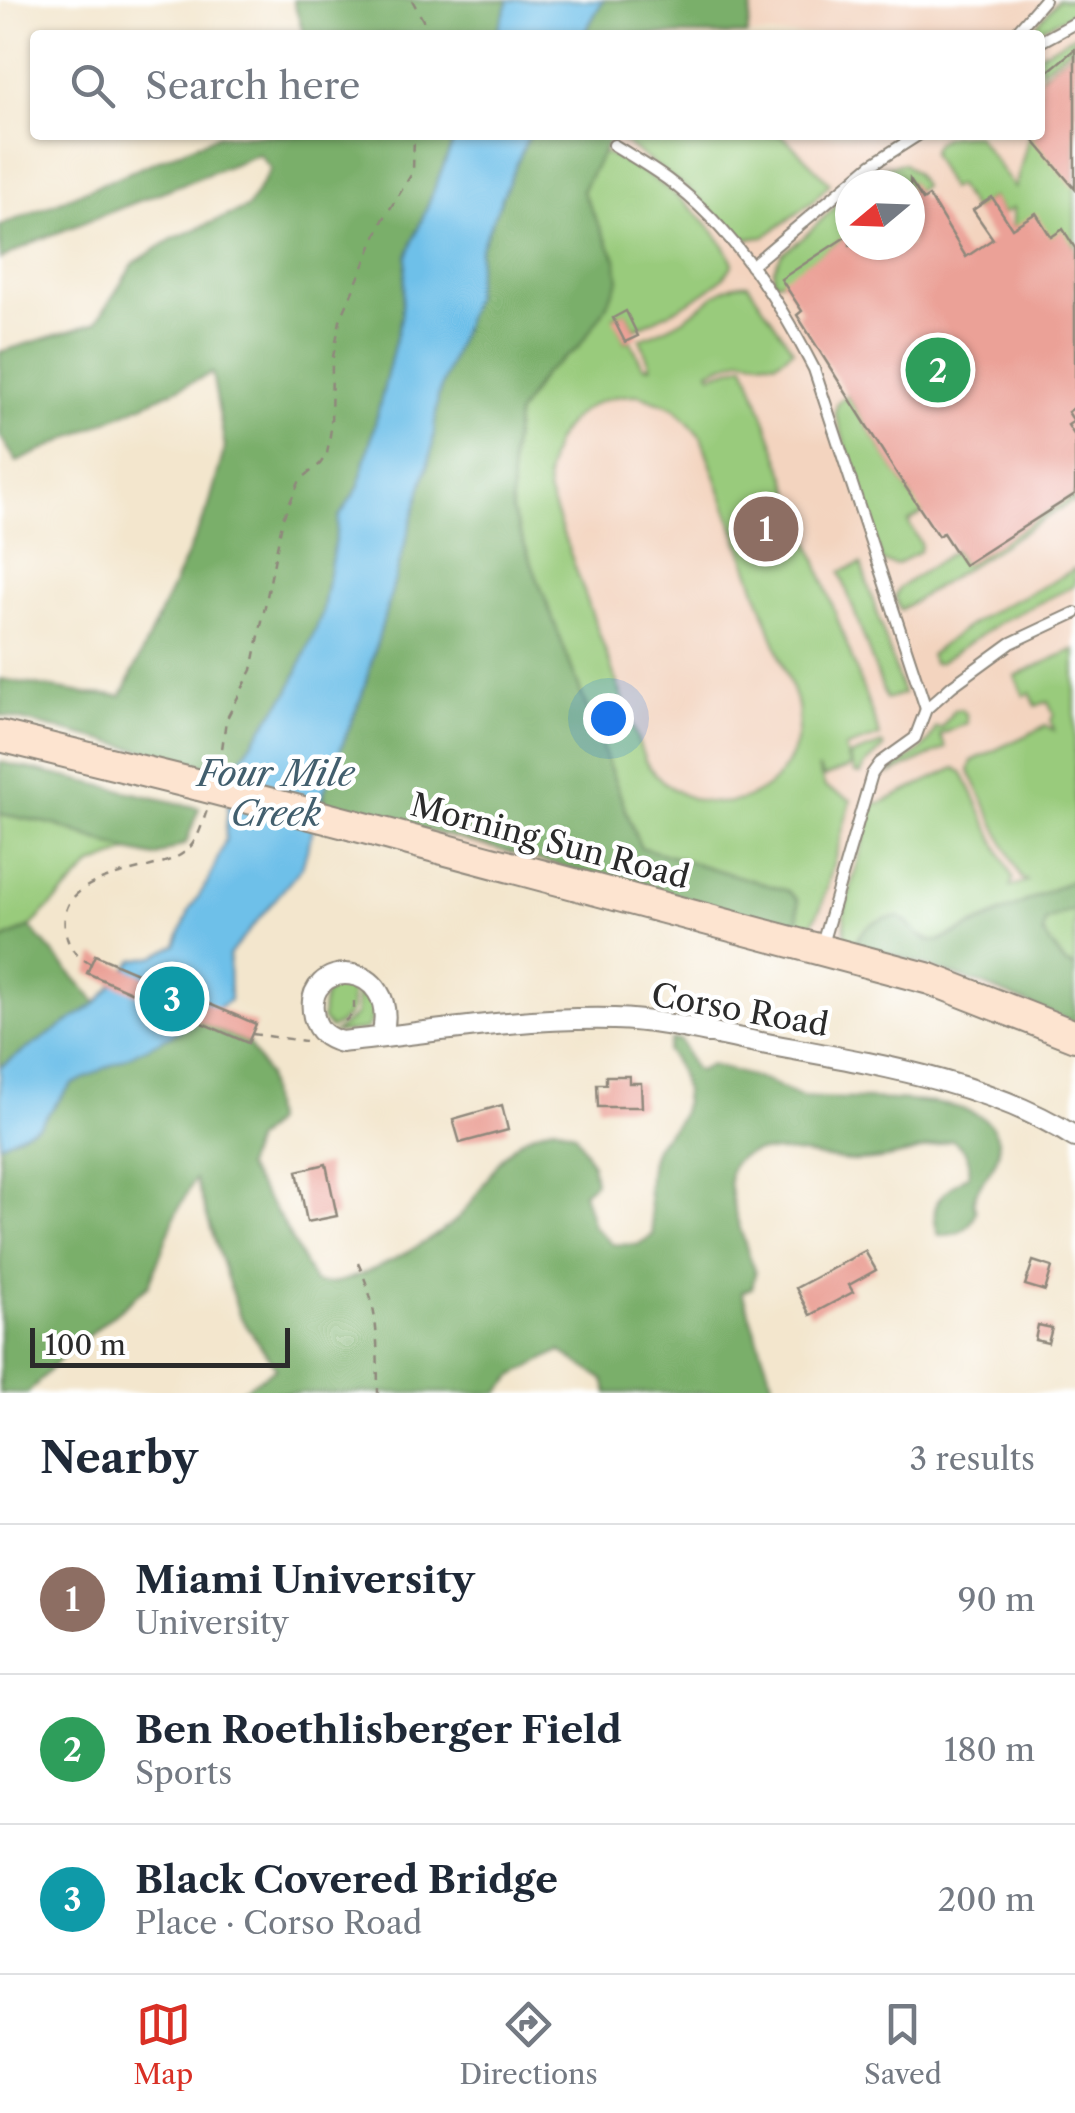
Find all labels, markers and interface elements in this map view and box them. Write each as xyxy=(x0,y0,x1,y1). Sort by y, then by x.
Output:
search box xyxy=(30,30,1045,140)
icon: search xyxy=(65,58,120,113)
text: Search here xyxy=(145,62,360,109)
north arrow xyxy=(835,170,925,260)
pin: 2 xyxy=(906,332,970,408)
pin: 1 xyxy=(734,492,798,566)
your location xyxy=(583,693,634,744)
water label: Four Mile Creek xyxy=(194,752,356,835)
street label: Morning Sun Road xyxy=(407,785,694,896)
pin: 3 xyxy=(140,962,204,1036)
street label: Corso Road xyxy=(649,975,832,1044)
scale bar xyxy=(30,1323,290,1368)
text: 100 m xyxy=(45,1328,126,1362)
text: Nearby xyxy=(40,1432,198,1484)
text: 3 results xyxy=(909,1439,1035,1478)
text: Miami University xyxy=(135,1556,475,1603)
text: 1 xyxy=(65,1580,80,1619)
text: 90 m xyxy=(958,1580,1035,1619)
text: University xyxy=(135,1603,289,1642)
text: Ben Roethlisberger Field xyxy=(135,1706,622,1753)
text: 2 xyxy=(63,1730,82,1769)
text: 180 m xyxy=(944,1730,1035,1769)
text: Sports xyxy=(135,1753,232,1792)
text: Black Covered Bridge xyxy=(135,1856,558,1903)
text: 3 xyxy=(63,1880,82,1919)
text: 200 m xyxy=(938,1880,1035,1919)
text: Place · Corso Road xyxy=(135,1903,422,1942)
tab: Map xyxy=(133,1997,193,2091)
tab: Directions xyxy=(459,1997,598,2091)
tab: Saved xyxy=(864,1997,942,2091)

